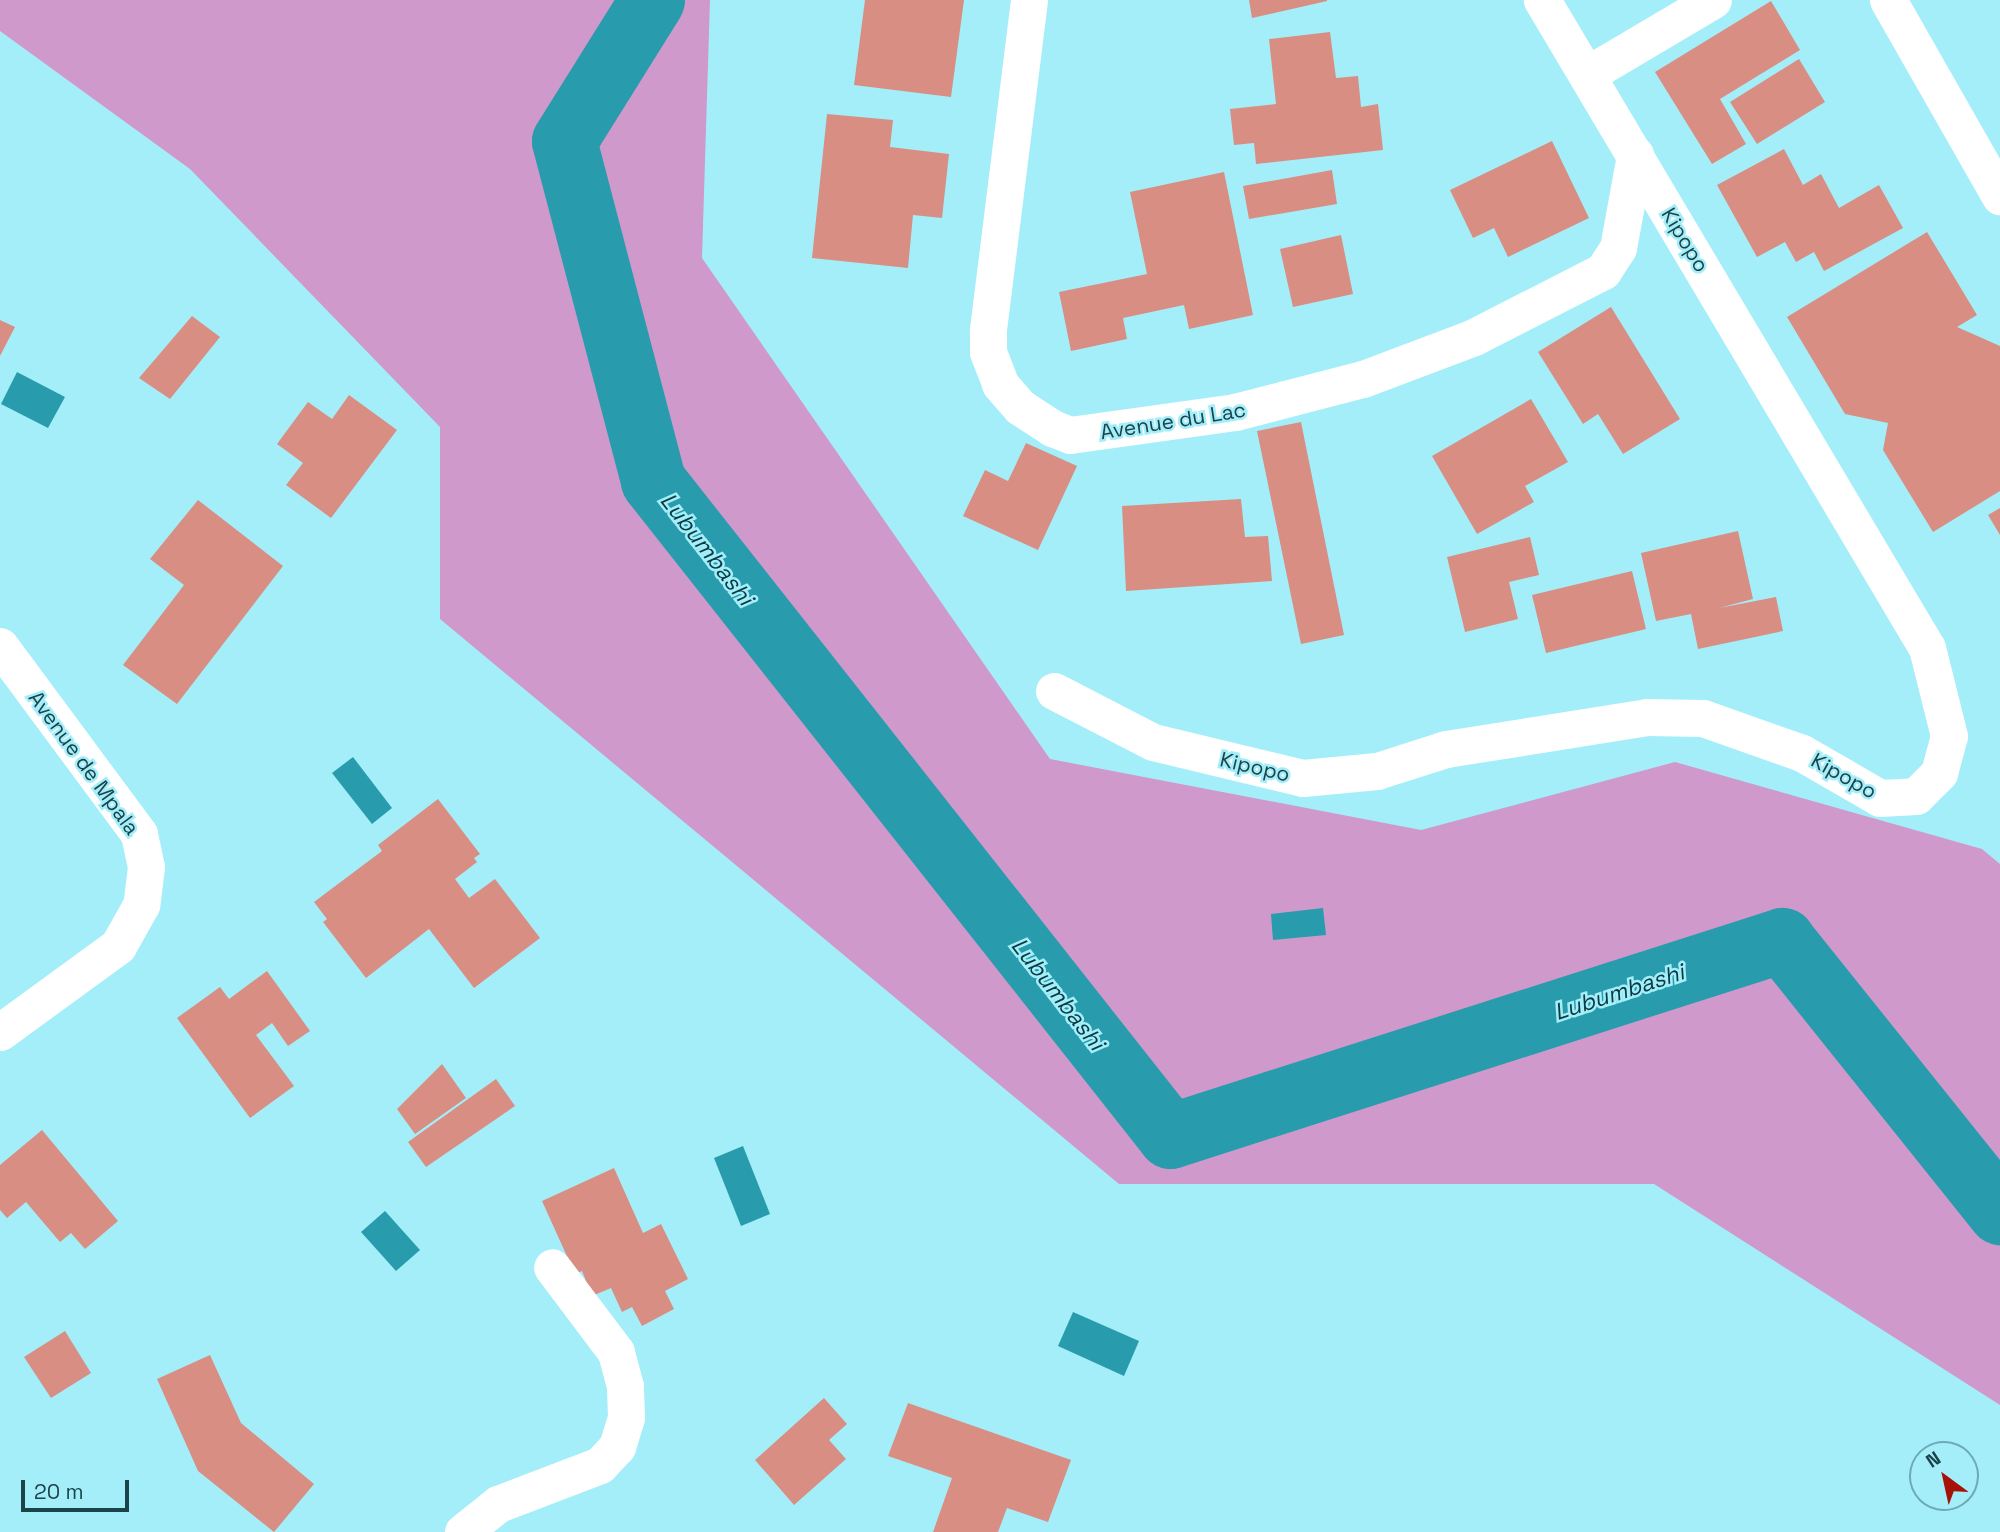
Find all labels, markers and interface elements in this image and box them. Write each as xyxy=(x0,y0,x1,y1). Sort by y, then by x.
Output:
street label: Kipopo xyxy=(1656,203,1714,277)
street label: Avenue du Lac xyxy=(1098,397,1248,445)
water label: Lubumbashi xyxy=(655,487,759,611)
street label: Avenue de Mpala xyxy=(23,686,145,840)
street label: Kipopo xyxy=(1218,747,1292,787)
street label: Kipopo xyxy=(1807,748,1881,804)
water label: Lubumbashi xyxy=(1006,932,1110,1056)
water label: Lubumbashi xyxy=(1551,958,1687,1026)
north arrow xyxy=(1909,1441,1979,1511)
text: N xyxy=(1921,1446,1946,1474)
scale bar xyxy=(24,1466,133,1510)
text: 20 m xyxy=(34,1478,84,1505)

